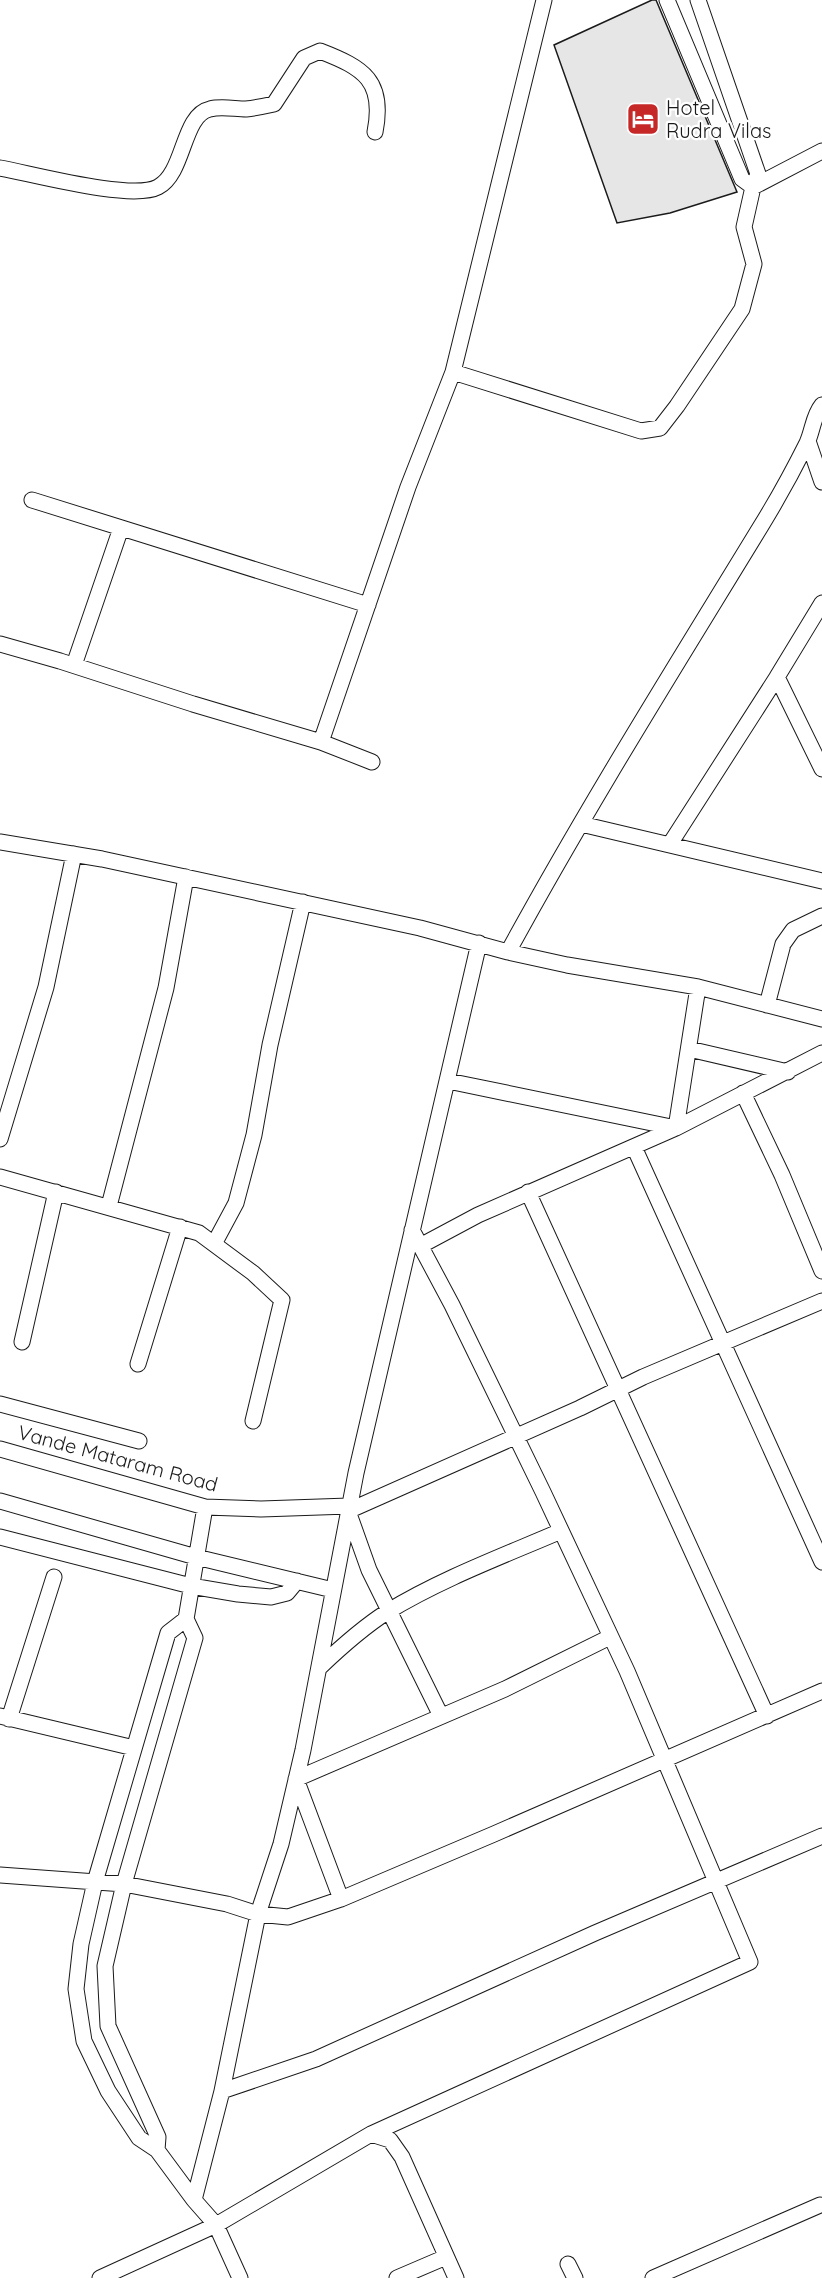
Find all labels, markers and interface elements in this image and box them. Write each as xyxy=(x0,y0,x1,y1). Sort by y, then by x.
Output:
place label: Hotel Rudra Vilas xyxy=(666,95,771,143)
hotel icon: Hotel Rudra Vilas xyxy=(625,101,661,137)
street label: Vande Mataram Road xyxy=(15,1419,221,1497)

